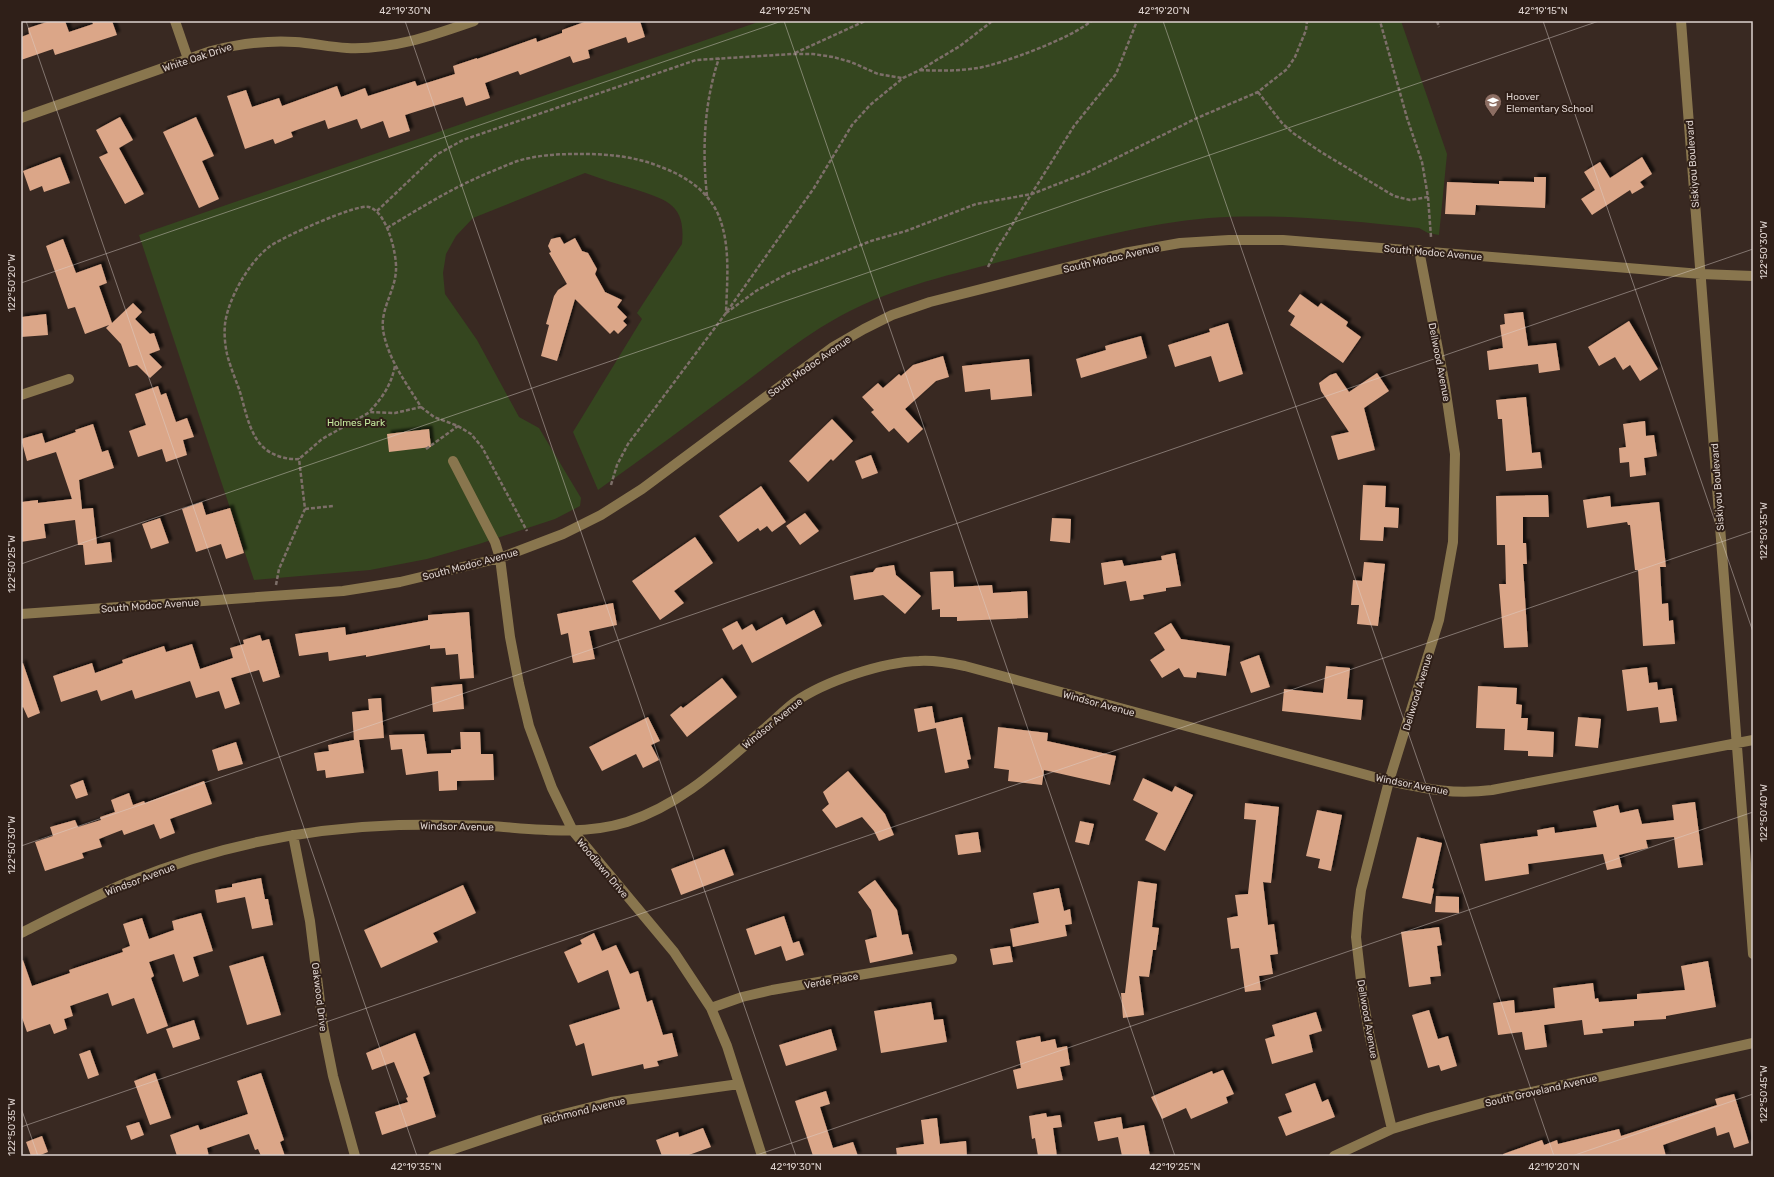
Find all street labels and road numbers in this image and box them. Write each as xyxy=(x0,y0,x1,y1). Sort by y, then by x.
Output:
street label: White Oak Drive xyxy=(161,41,234,75)
street label: Siskiyou Boulevard xyxy=(1684,120,1702,208)
street label: South Modoc Avenue xyxy=(1062,242,1161,276)
street label: South Modoc Avenue xyxy=(1383,243,1483,263)
street label: Dellwood Avenue xyxy=(1426,322,1453,403)
street label: South Modoc Avenue xyxy=(766,333,854,400)
street label: Siskiyou Boulevard xyxy=(1709,443,1727,531)
street label: South Modoc Avenue xyxy=(421,546,520,584)
street label: South Modoc Avenue xyxy=(101,597,200,615)
street label: Dellwood Avenue xyxy=(1401,652,1435,732)
street label: Windsor Avenue xyxy=(1061,689,1136,719)
street label: Windsor Avenue xyxy=(740,696,805,752)
street label: Windsor Avenue xyxy=(1374,772,1450,798)
street label: Windsor Avenue xyxy=(420,820,495,834)
street label: Woodlawn Drive xyxy=(574,837,631,901)
street label: Windsor Avenue xyxy=(104,861,177,899)
street label: Oakwood Drive xyxy=(309,962,329,1033)
street label: Verde Place xyxy=(803,970,860,992)
street label: Dellwood Avenue xyxy=(1354,979,1380,1060)
street label: South Groveland Avenue xyxy=(1484,1072,1599,1110)
street label: Richmond Avenue xyxy=(542,1095,627,1127)

